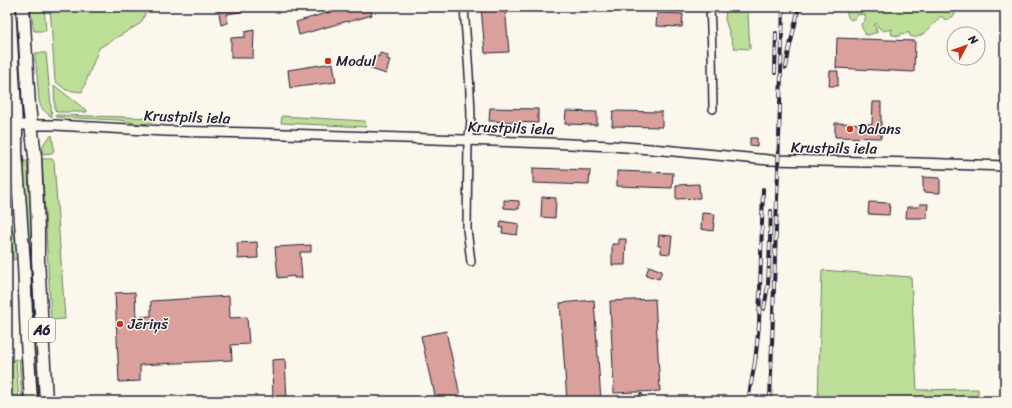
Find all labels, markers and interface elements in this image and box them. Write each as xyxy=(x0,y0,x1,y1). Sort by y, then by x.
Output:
north arrow xyxy=(946,26,986,66)
text: N xyxy=(963,30,983,49)
place label: Modul xyxy=(336,48,377,74)
marker: Modul xyxy=(323,56,333,66)
street label: Krustpils iela xyxy=(143,103,231,132)
street label: Krustpils iela xyxy=(467,114,555,143)
place label: Dalans xyxy=(858,116,901,142)
marker: Dalans xyxy=(845,124,855,134)
street label: Krustpils iela xyxy=(791,134,878,162)
place label: Jēriņš xyxy=(127,311,169,337)
road number: A6 xyxy=(29,318,55,342)
marker: Jēriņš xyxy=(115,319,125,329)

